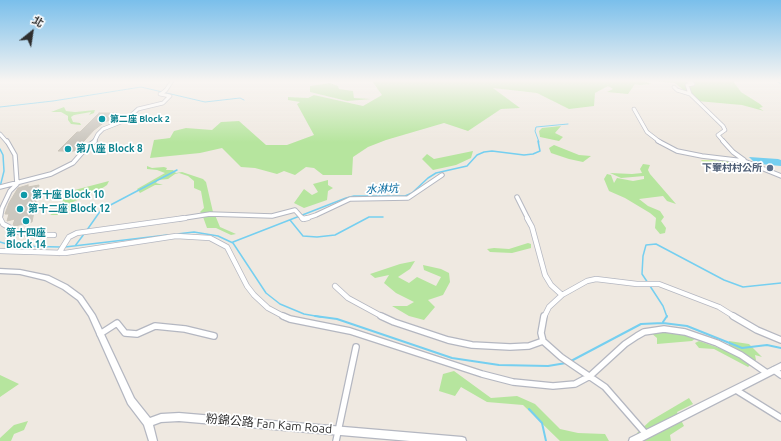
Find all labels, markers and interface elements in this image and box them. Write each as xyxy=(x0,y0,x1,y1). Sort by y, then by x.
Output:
north arrow xyxy=(12,12,52,52)
text: 北 xyxy=(30,14,46,30)
marker: 第二座 Block 2 xyxy=(97,114,107,124)
place label: 第二座 Block 2 xyxy=(110,114,170,124)
place label: 第八座 Block 8 xyxy=(76,143,143,155)
marker: 第八座 Block 8 xyxy=(63,144,73,154)
place label: 下輋村村公所 xyxy=(702,162,762,174)
marker: 下輋村村公所 xyxy=(765,163,775,173)
water label: 水淋坑 xyxy=(365,182,399,196)
place label: 第十座 Block 10 xyxy=(32,189,104,201)
marker: 第十座 Block 10 xyxy=(19,190,29,200)
place label: 第十二座 Block 12 xyxy=(28,203,110,215)
marker: 第十二座 Block 12 xyxy=(15,204,25,214)
marker: 第十四座 Block 14 xyxy=(21,216,31,226)
place label: 第十四座 Block 14 xyxy=(6,227,46,250)
street label: 粉錦公路 Fan Kam Road xyxy=(205,411,333,437)

